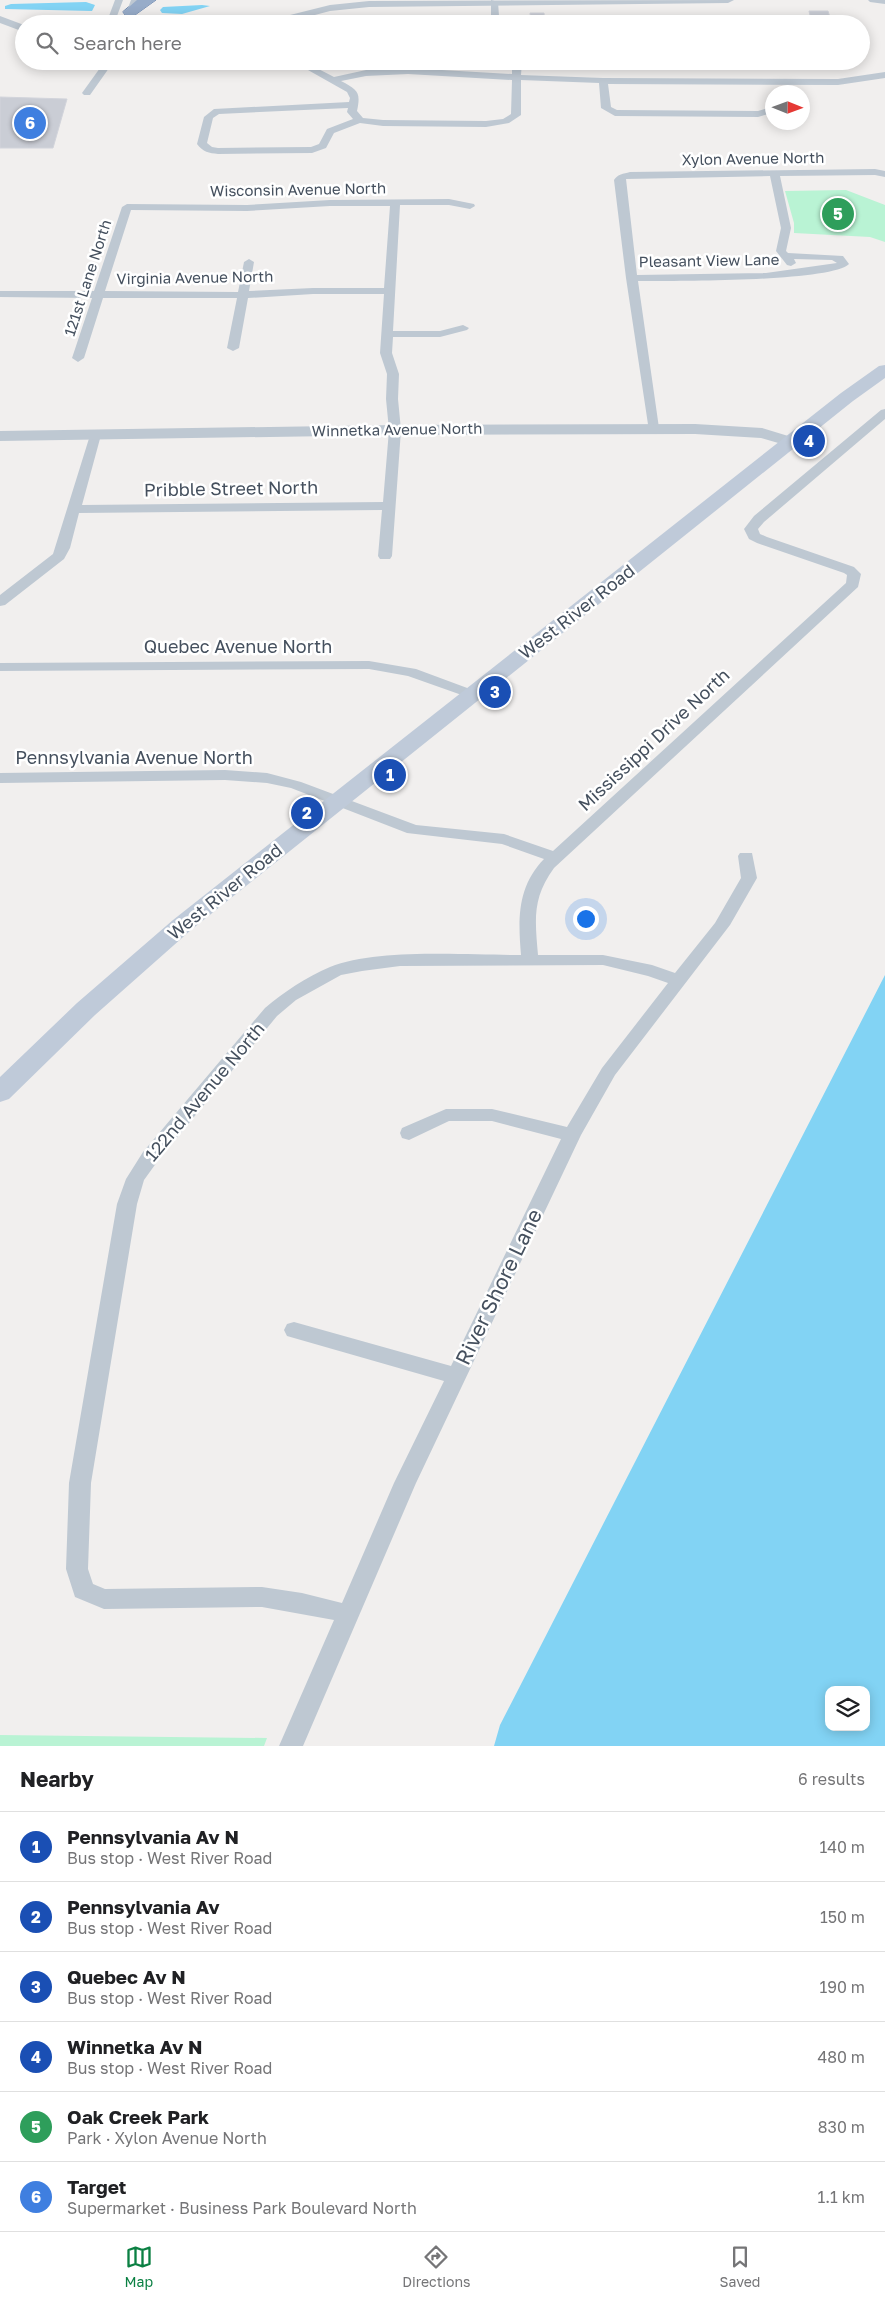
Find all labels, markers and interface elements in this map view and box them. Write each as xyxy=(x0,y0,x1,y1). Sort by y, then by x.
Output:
search box xyxy=(15,15,870,70)
icon: search xyxy=(33,29,61,57)
text: Search here xyxy=(73,31,182,54)
north arrow xyxy=(765,85,810,130)
pin: 6 xyxy=(14,104,46,142)
street label: Xylon Avenue North xyxy=(681,148,825,168)
street label: Wisconsin Avenue North xyxy=(210,178,386,200)
pin: 5 xyxy=(822,195,854,233)
street label: 121st Lane North xyxy=(60,217,114,338)
street label: Pleasant View Lane xyxy=(639,250,780,270)
street label: Virginia Avenue North xyxy=(116,267,274,287)
street label: Winnetka Avenue North xyxy=(312,419,482,439)
pin: 4 xyxy=(793,422,825,460)
street label: Pribble Street North xyxy=(144,475,318,501)
street label: West River Road xyxy=(514,559,639,663)
street label: Quebec Avenue North xyxy=(144,635,332,657)
street label: Mississippi Drive North xyxy=(573,663,734,815)
pin: 3 xyxy=(479,673,511,711)
street label: Pennsylvania Avenue North xyxy=(15,746,253,768)
pin: 1 xyxy=(374,756,406,794)
pin: 2 xyxy=(291,794,323,832)
street label: West River Road xyxy=(163,838,286,944)
your location xyxy=(573,906,599,932)
street label: 122nd Avenue North xyxy=(140,1017,269,1165)
street label: River Shore Lane xyxy=(449,1204,547,1369)
map controls xyxy=(825,1686,870,1731)
button: layers xyxy=(825,1686,870,1731)
text: Nearby xyxy=(20,1766,94,1792)
text: 6 results xyxy=(798,1769,865,1789)
text: Pennsylvania Av N xyxy=(67,1825,239,1848)
text: 1 xyxy=(32,1837,40,1857)
text: 140 m xyxy=(819,1837,865,1857)
text: Bus stop · West River Road xyxy=(67,1848,272,1868)
text: Pennsylvania Av xyxy=(67,1895,220,1918)
text: 2 xyxy=(31,1907,41,1927)
text: 150 m xyxy=(820,1907,865,1927)
text: Bus stop · West River Road xyxy=(67,1918,272,1938)
text: Quebec Av N xyxy=(67,1965,186,1988)
text: 3 xyxy=(31,1977,41,1997)
text: 190 m xyxy=(819,1977,865,1997)
text: Bus stop · West River Road xyxy=(67,1988,272,2008)
text: Winnetka Av N xyxy=(67,2035,203,2058)
text: 4 xyxy=(31,2047,41,2067)
text: 480 m xyxy=(817,2047,865,2067)
text: Bus stop · West River Road xyxy=(67,2058,272,2078)
text: Oak Creek Park xyxy=(67,2105,209,2128)
text: 5 xyxy=(31,2117,41,2137)
text: 830 m xyxy=(818,2117,865,2137)
text: Park · Xylon Avenue North xyxy=(67,2128,267,2148)
text: Target xyxy=(67,2175,126,2198)
text: 6 xyxy=(31,2187,41,2207)
text: 1.1 km xyxy=(817,2187,865,2207)
text: Supermarket · Business Park Boulevard North xyxy=(67,2198,417,2218)
tab: Map xyxy=(125,2243,153,2290)
tab: Directions xyxy=(402,2243,471,2290)
tab: Saved xyxy=(720,2243,760,2290)

